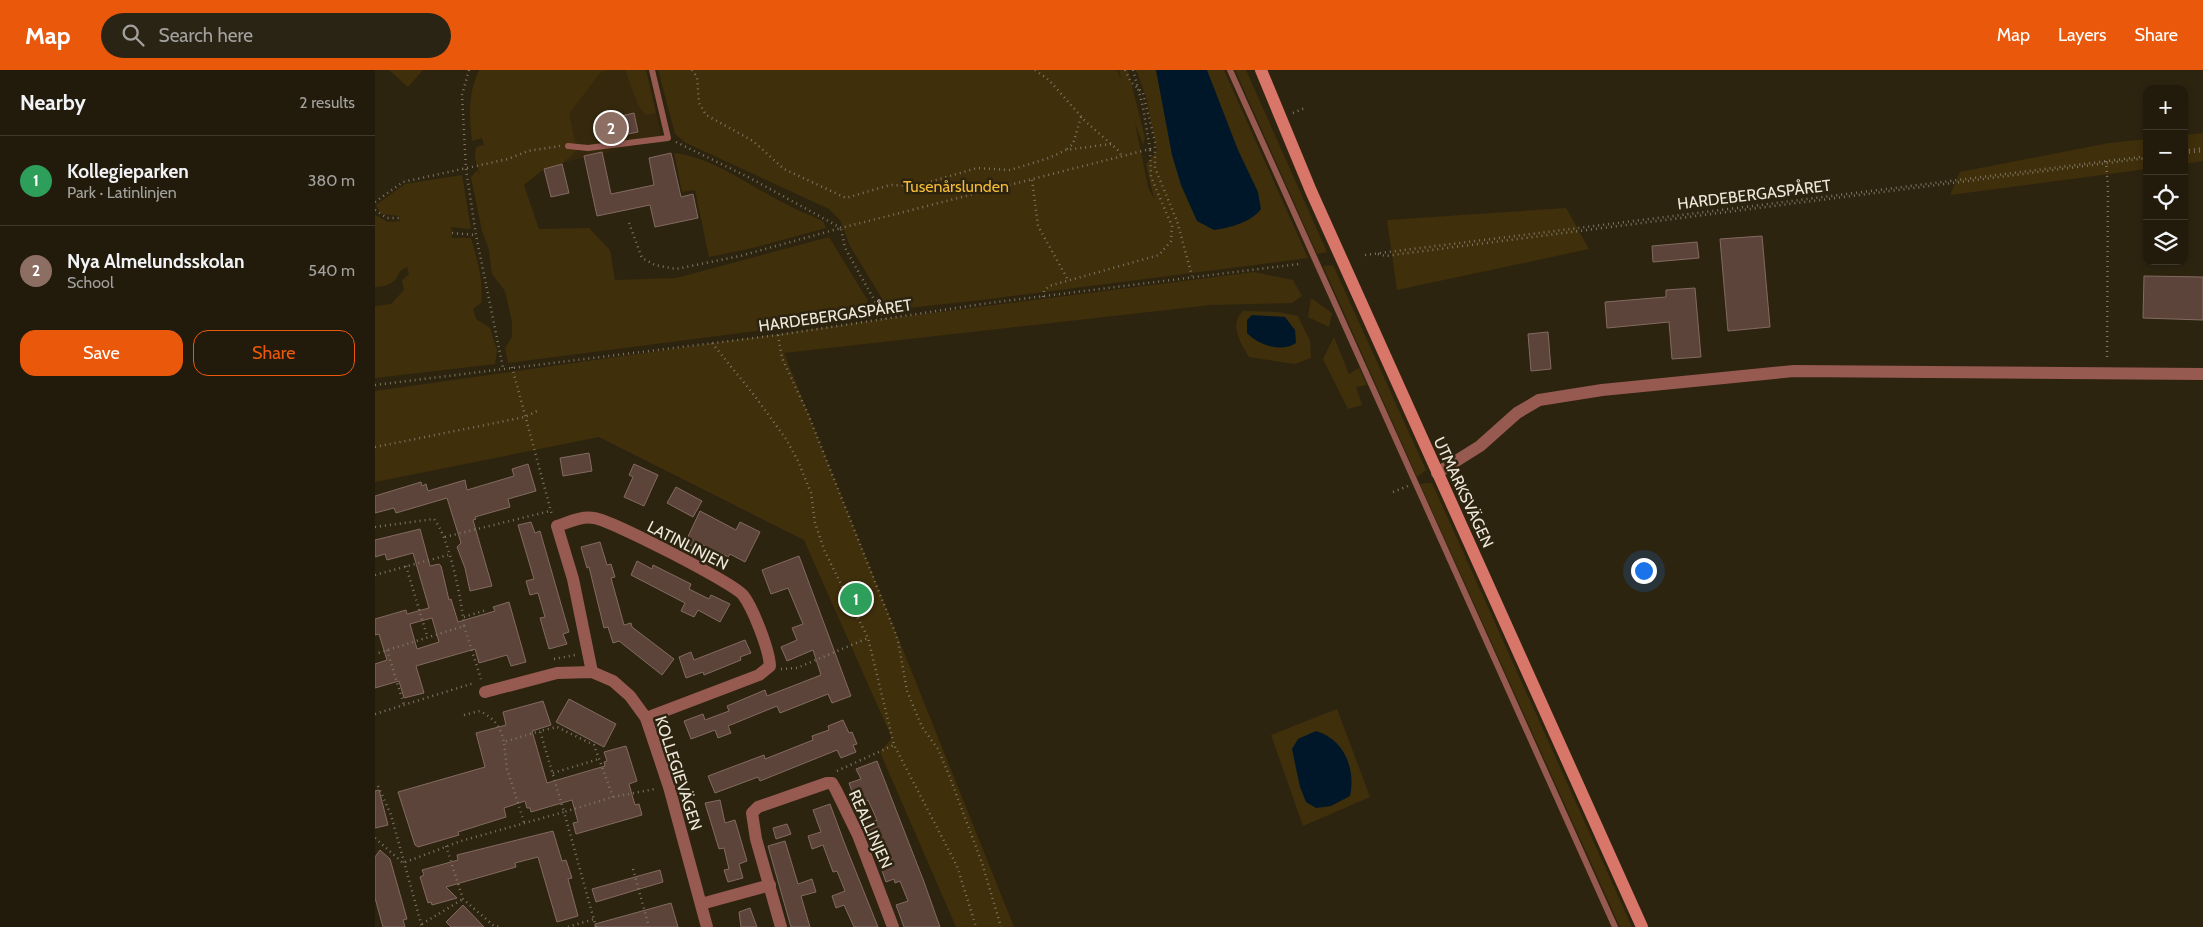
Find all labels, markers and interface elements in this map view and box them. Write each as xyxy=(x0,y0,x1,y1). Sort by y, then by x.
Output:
search box xyxy=(101,13,451,58)
text: Map xyxy=(25,21,71,50)
icon: search xyxy=(119,21,147,49)
text: Search here xyxy=(159,24,253,47)
text: Map xyxy=(1997,24,2030,46)
text: Layers xyxy=(2058,24,2107,46)
text: Share xyxy=(2135,24,2178,46)
map controls xyxy=(2143,85,2188,265)
button: + xyxy=(2143,85,2188,130)
text: Nearby xyxy=(20,90,86,115)
text: 2 results xyxy=(299,93,355,112)
pin: 2 xyxy=(595,109,627,147)
button: − xyxy=(2143,130,2188,175)
text: Kollegieparken xyxy=(67,160,189,183)
text: 1 xyxy=(33,171,39,190)
text: 380 m xyxy=(308,171,355,190)
button: locate xyxy=(2143,175,2188,220)
street label: HARDEBERGASPÅRET xyxy=(1676,176,1832,213)
park label: Tusenårslunden xyxy=(903,177,1009,196)
text: Park · Latinlinjen xyxy=(67,183,177,202)
button: layers xyxy=(2143,220,2188,265)
text: Nya Almelundsskolan xyxy=(67,250,245,273)
text: 2 xyxy=(32,261,40,280)
text: 540 m xyxy=(308,261,355,280)
text: School xyxy=(67,273,114,292)
street label: HARDEBERGASPÅRET xyxy=(757,295,913,336)
button: Save xyxy=(20,330,183,376)
button: Share xyxy=(193,330,355,376)
street label: UTMARKSVÄGEN xyxy=(1430,434,1498,551)
street label: LATINLINJEN xyxy=(644,517,731,574)
your location xyxy=(1631,558,1657,584)
pin: 1 xyxy=(840,580,872,618)
street label: KOLLEGIEVÄGEN xyxy=(651,714,706,833)
street label: REALLINJEN xyxy=(845,787,896,871)

